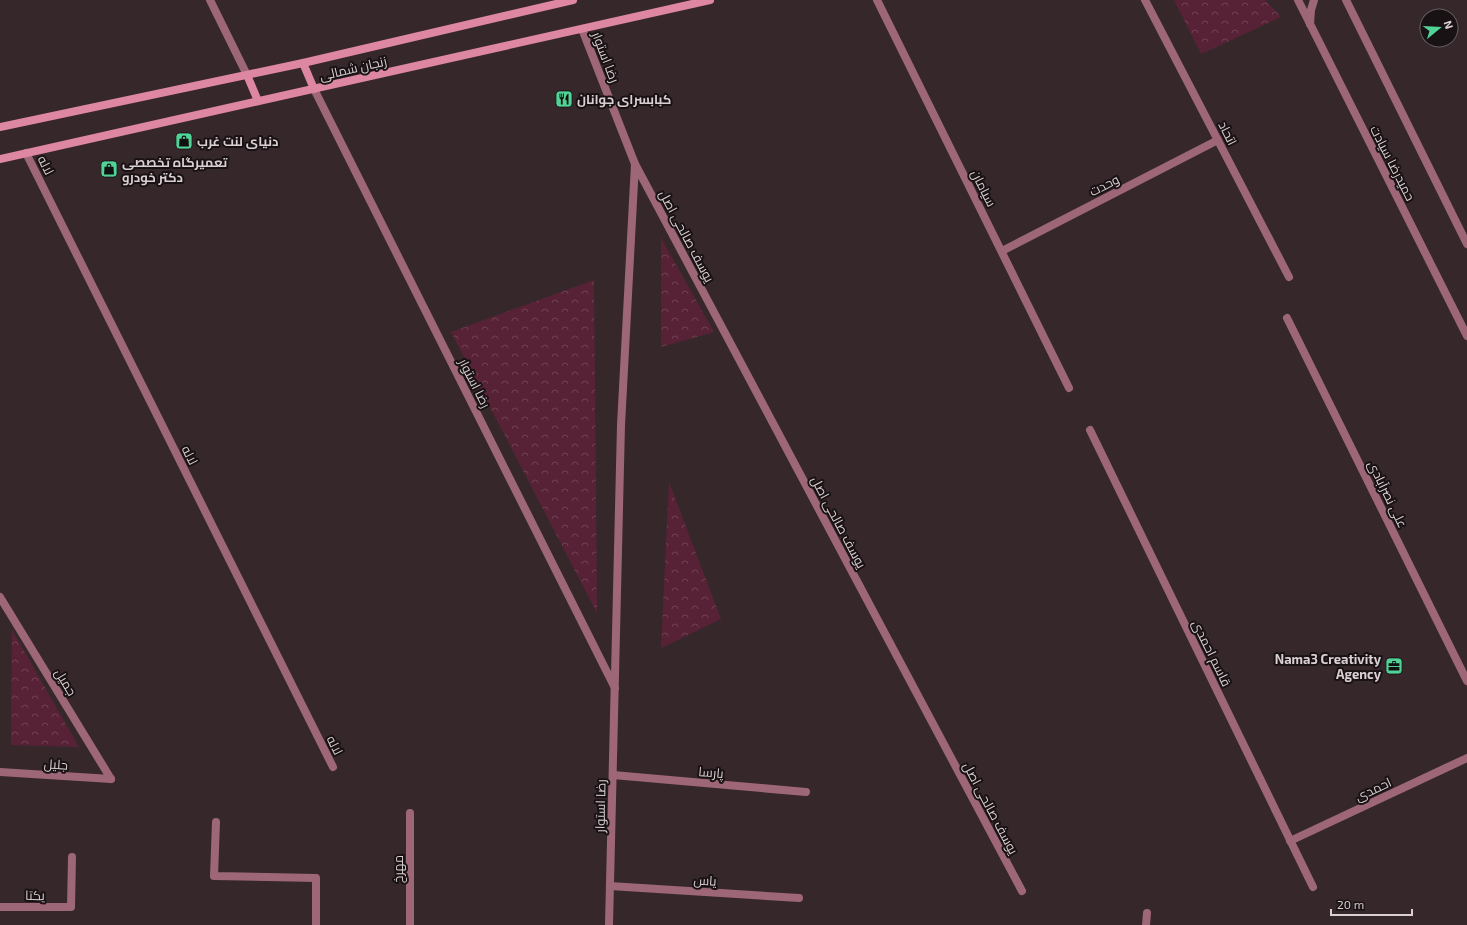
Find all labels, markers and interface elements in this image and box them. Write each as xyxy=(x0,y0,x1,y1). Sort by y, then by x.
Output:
north arrow xyxy=(1419,8,1459,48)
text: N xyxy=(1442,19,1456,31)
street label: رضا استوار xyxy=(589,28,623,85)
street label: زنجان شمالی xyxy=(318,52,388,84)
restaurant icon: کبابسرای جوانان xyxy=(554,89,574,109)
place label: کبابسرای جوانان xyxy=(577,91,671,108)
street label: اتحاد xyxy=(1215,118,1241,148)
street label: حمیدرضا سیادت xyxy=(1367,123,1419,203)
shop icon: دنیای لنت غرب xyxy=(174,131,194,151)
place label: دنیای لنت غرب xyxy=(197,133,278,149)
street label: لاله xyxy=(34,153,58,177)
place label: تعمیرگاه تخصصی دکتر خودرو xyxy=(122,154,228,186)
shop icon: تعمیرگاه تخصصی دکتر خودرو xyxy=(99,159,119,179)
street label: سیامان xyxy=(968,167,1000,209)
street label: وحدت xyxy=(1086,171,1122,199)
street label: یوسف صالحی اصل xyxy=(656,187,718,285)
street label: رضا استوار xyxy=(455,355,494,410)
street label: لاله xyxy=(178,443,202,467)
street label: علی نصرآبادی xyxy=(1365,458,1411,530)
street label: یوسف صالحی اصل xyxy=(808,473,870,571)
street label: قاسم احمدی xyxy=(1187,617,1235,690)
place label: Nama3 Creativity Agency xyxy=(1275,651,1382,682)
office icon: Nama3 Creativity Agency xyxy=(1384,656,1404,676)
street label: جمیل xyxy=(52,665,80,699)
street label: لاله xyxy=(323,733,347,757)
street label: جلیل xyxy=(43,755,69,773)
street label: یوسف صالحی اصل xyxy=(960,759,1022,857)
street label: پارسا xyxy=(698,763,725,783)
street label: احمدی xyxy=(1352,774,1394,804)
street label: رضا استوار xyxy=(592,779,608,834)
street label: مهرخ xyxy=(390,855,407,883)
street label: یاس xyxy=(693,871,718,889)
street label: یکتا xyxy=(25,887,46,903)
scale bar xyxy=(1331,891,1412,917)
text: 20 m xyxy=(1337,897,1364,911)

